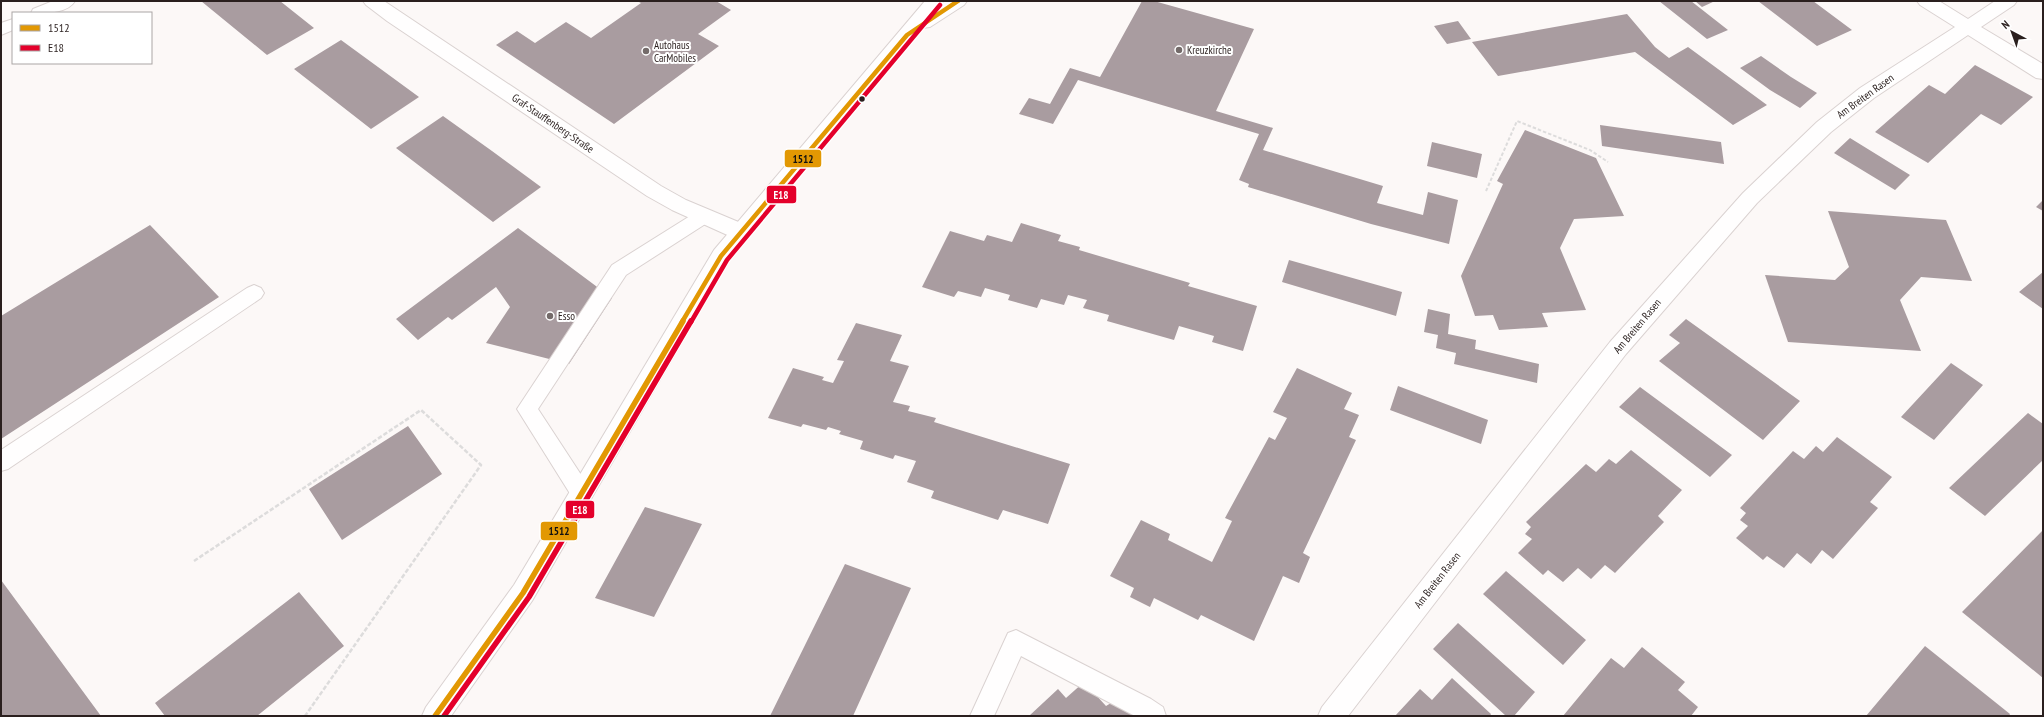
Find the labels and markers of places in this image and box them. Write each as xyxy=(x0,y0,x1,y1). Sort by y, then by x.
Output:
place label: Autohaus CarMobiles xyxy=(654,38,696,65)
place label: Kreuzkirche xyxy=(1187,43,1232,57)
marker: Kreuzkirche xyxy=(1174,45,1184,55)
marker: Autohaus CarMobiles xyxy=(641,46,651,56)
unlabelled marker xyxy=(857,94,867,104)
place label: Esso xyxy=(558,309,575,323)
marker: Esso xyxy=(545,311,555,321)

